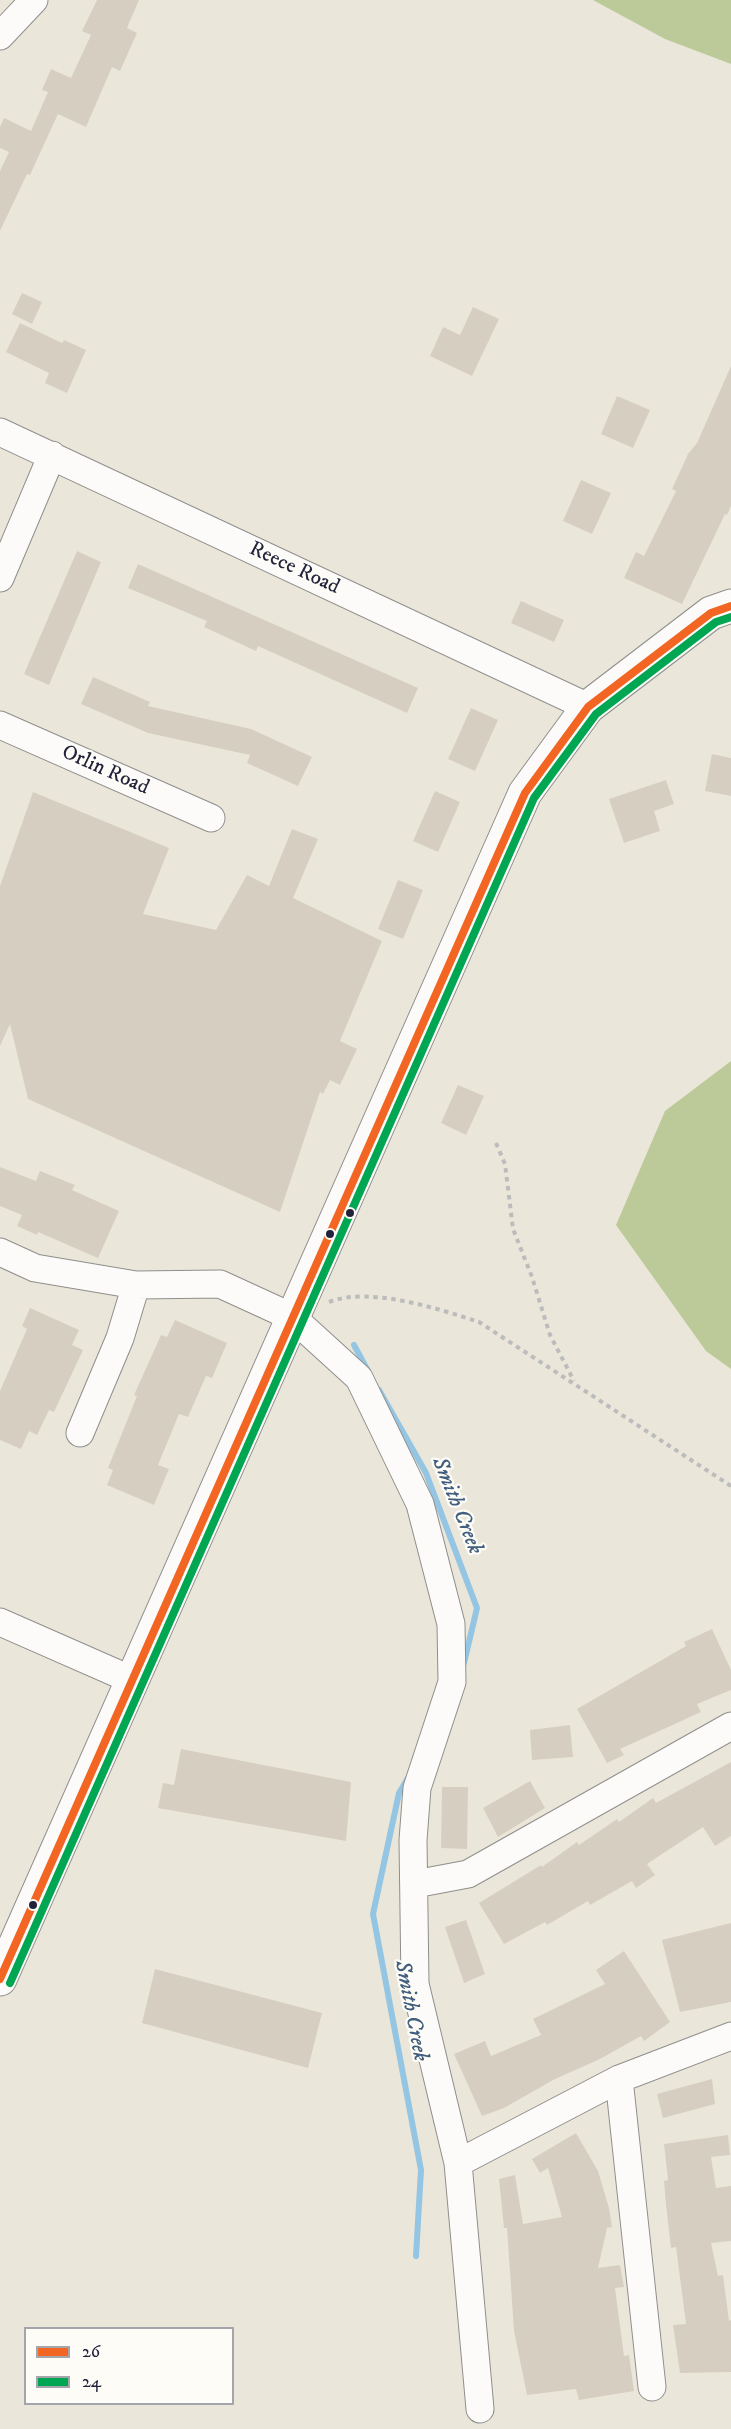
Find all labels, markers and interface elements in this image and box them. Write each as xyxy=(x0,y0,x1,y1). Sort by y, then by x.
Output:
street label: Reece Road xyxy=(245,537,343,601)
street label: Orlin Road xyxy=(57,741,153,801)
unlabelled marker xyxy=(344,1207,356,1219)
unlabelled marker xyxy=(324,1228,336,1240)
water label: Smith Creek xyxy=(425,1454,487,1558)
unlabelled marker xyxy=(27,1899,39,1911)
water label: Smith Creek xyxy=(387,1958,433,2064)
legend xyxy=(24,2327,234,2405)
text: 26 xyxy=(82,2341,100,2363)
text: 24 xyxy=(82,2371,101,2393)

